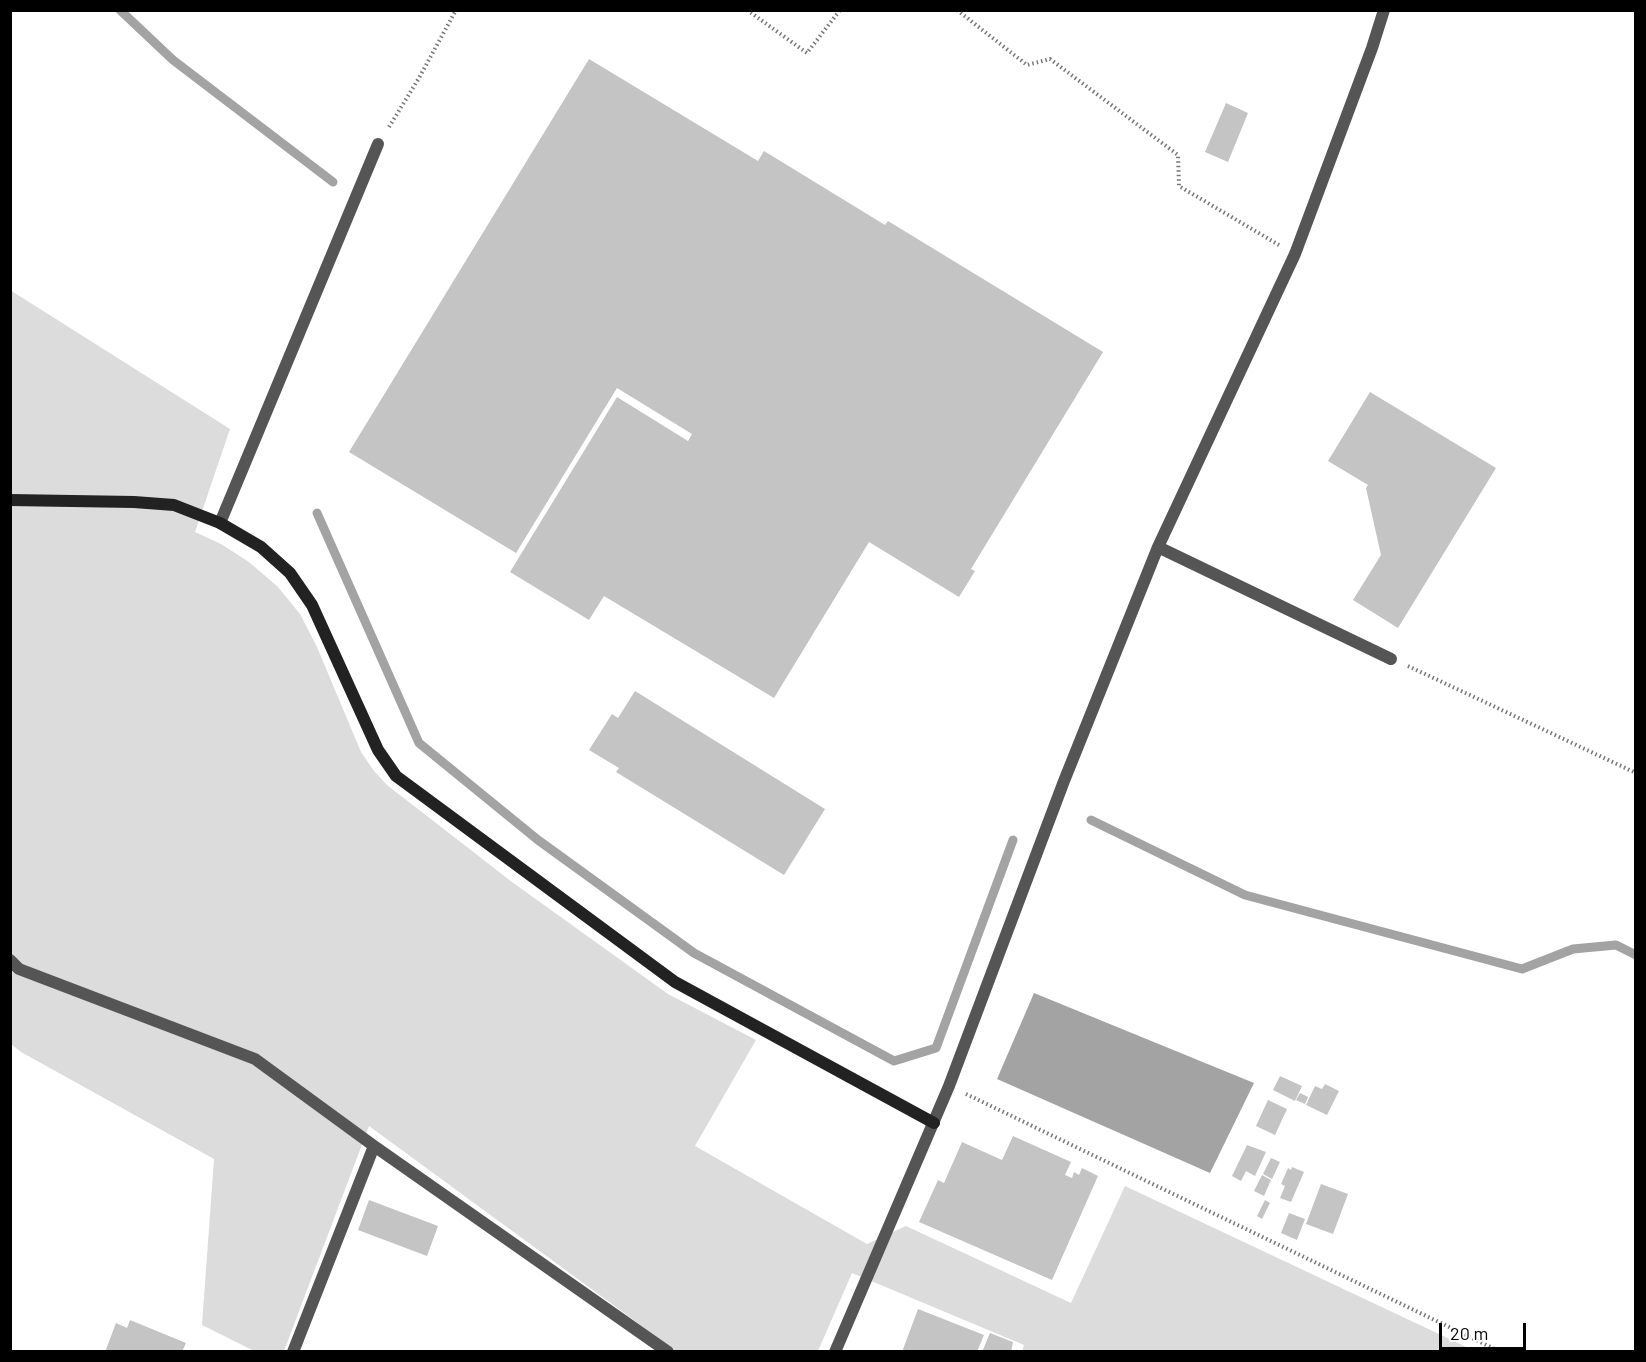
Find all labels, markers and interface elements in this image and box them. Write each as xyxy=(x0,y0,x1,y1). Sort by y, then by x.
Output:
scale bar xyxy=(1442,1311,1529,1349)
text: 20 m xyxy=(1450,1322,1488,1344)

